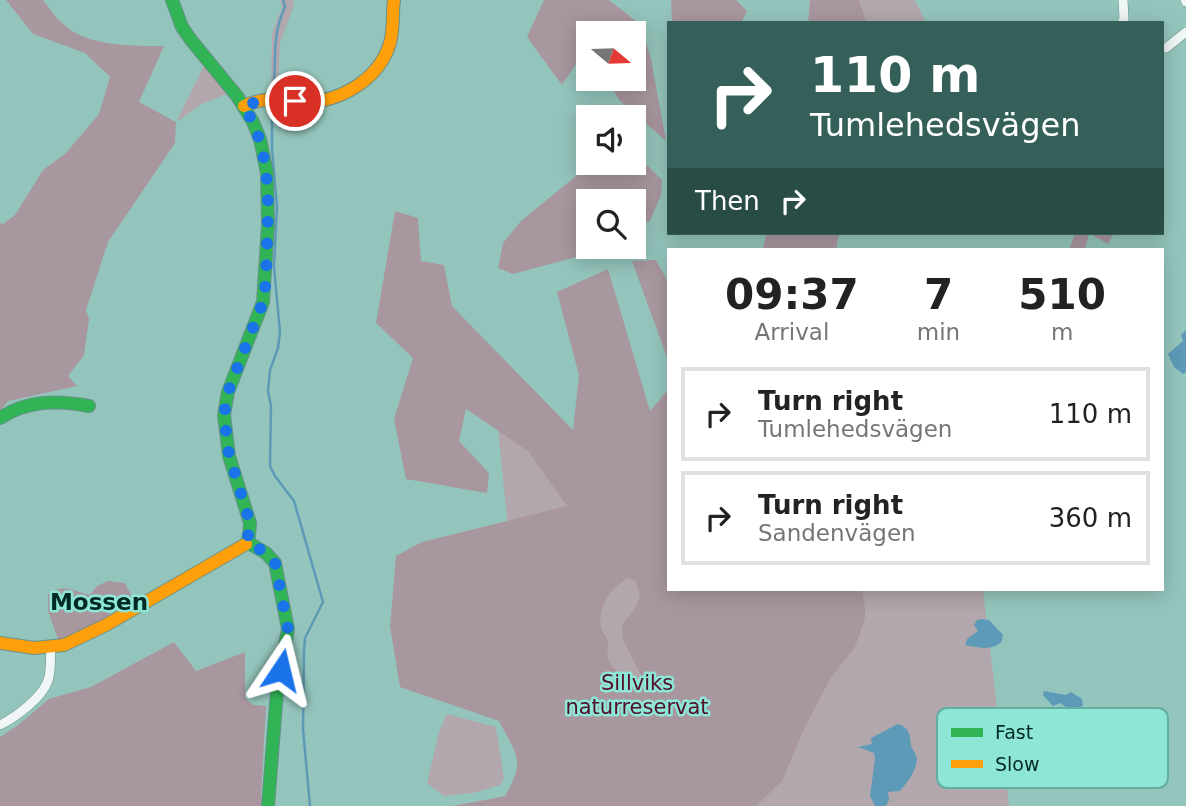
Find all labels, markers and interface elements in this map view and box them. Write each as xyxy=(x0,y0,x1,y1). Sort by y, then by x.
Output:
north arrow xyxy=(576,21,646,91)
map controls xyxy=(576,21,646,259)
text: 110 m xyxy=(810,47,980,104)
icon: right xyxy=(695,49,786,140)
pin xyxy=(265,71,325,131)
icon: arrive xyxy=(276,82,314,120)
button: sound xyxy=(576,105,646,175)
text: Tumlehedsvägen xyxy=(810,106,1081,144)
icon: right xyxy=(774,182,812,220)
text: Then xyxy=(695,186,760,216)
button: search xyxy=(576,189,646,259)
text: 09:37 xyxy=(725,270,859,319)
text: 7 xyxy=(924,270,953,319)
text: 510 xyxy=(1018,270,1106,319)
text: Arrival xyxy=(755,319,829,345)
text: min xyxy=(917,319,960,345)
text: m xyxy=(1051,319,1073,345)
text: Turn right xyxy=(758,386,903,416)
icon: right xyxy=(699,395,737,433)
text: 110 m xyxy=(1049,399,1132,429)
text: Tumlehedsvägen xyxy=(758,416,952,442)
text: Turn right xyxy=(758,490,903,520)
icon: right xyxy=(699,499,737,537)
text: 360 m xyxy=(1049,503,1132,533)
text: Sandenvägen xyxy=(758,520,916,546)
district label: Mossen xyxy=(50,589,148,615)
position arrow xyxy=(244,633,318,707)
park label: Sillviks naturreservat xyxy=(565,671,709,719)
legend xyxy=(937,708,1168,788)
text: Fast xyxy=(995,721,1033,743)
text: Slow xyxy=(995,753,1040,775)

